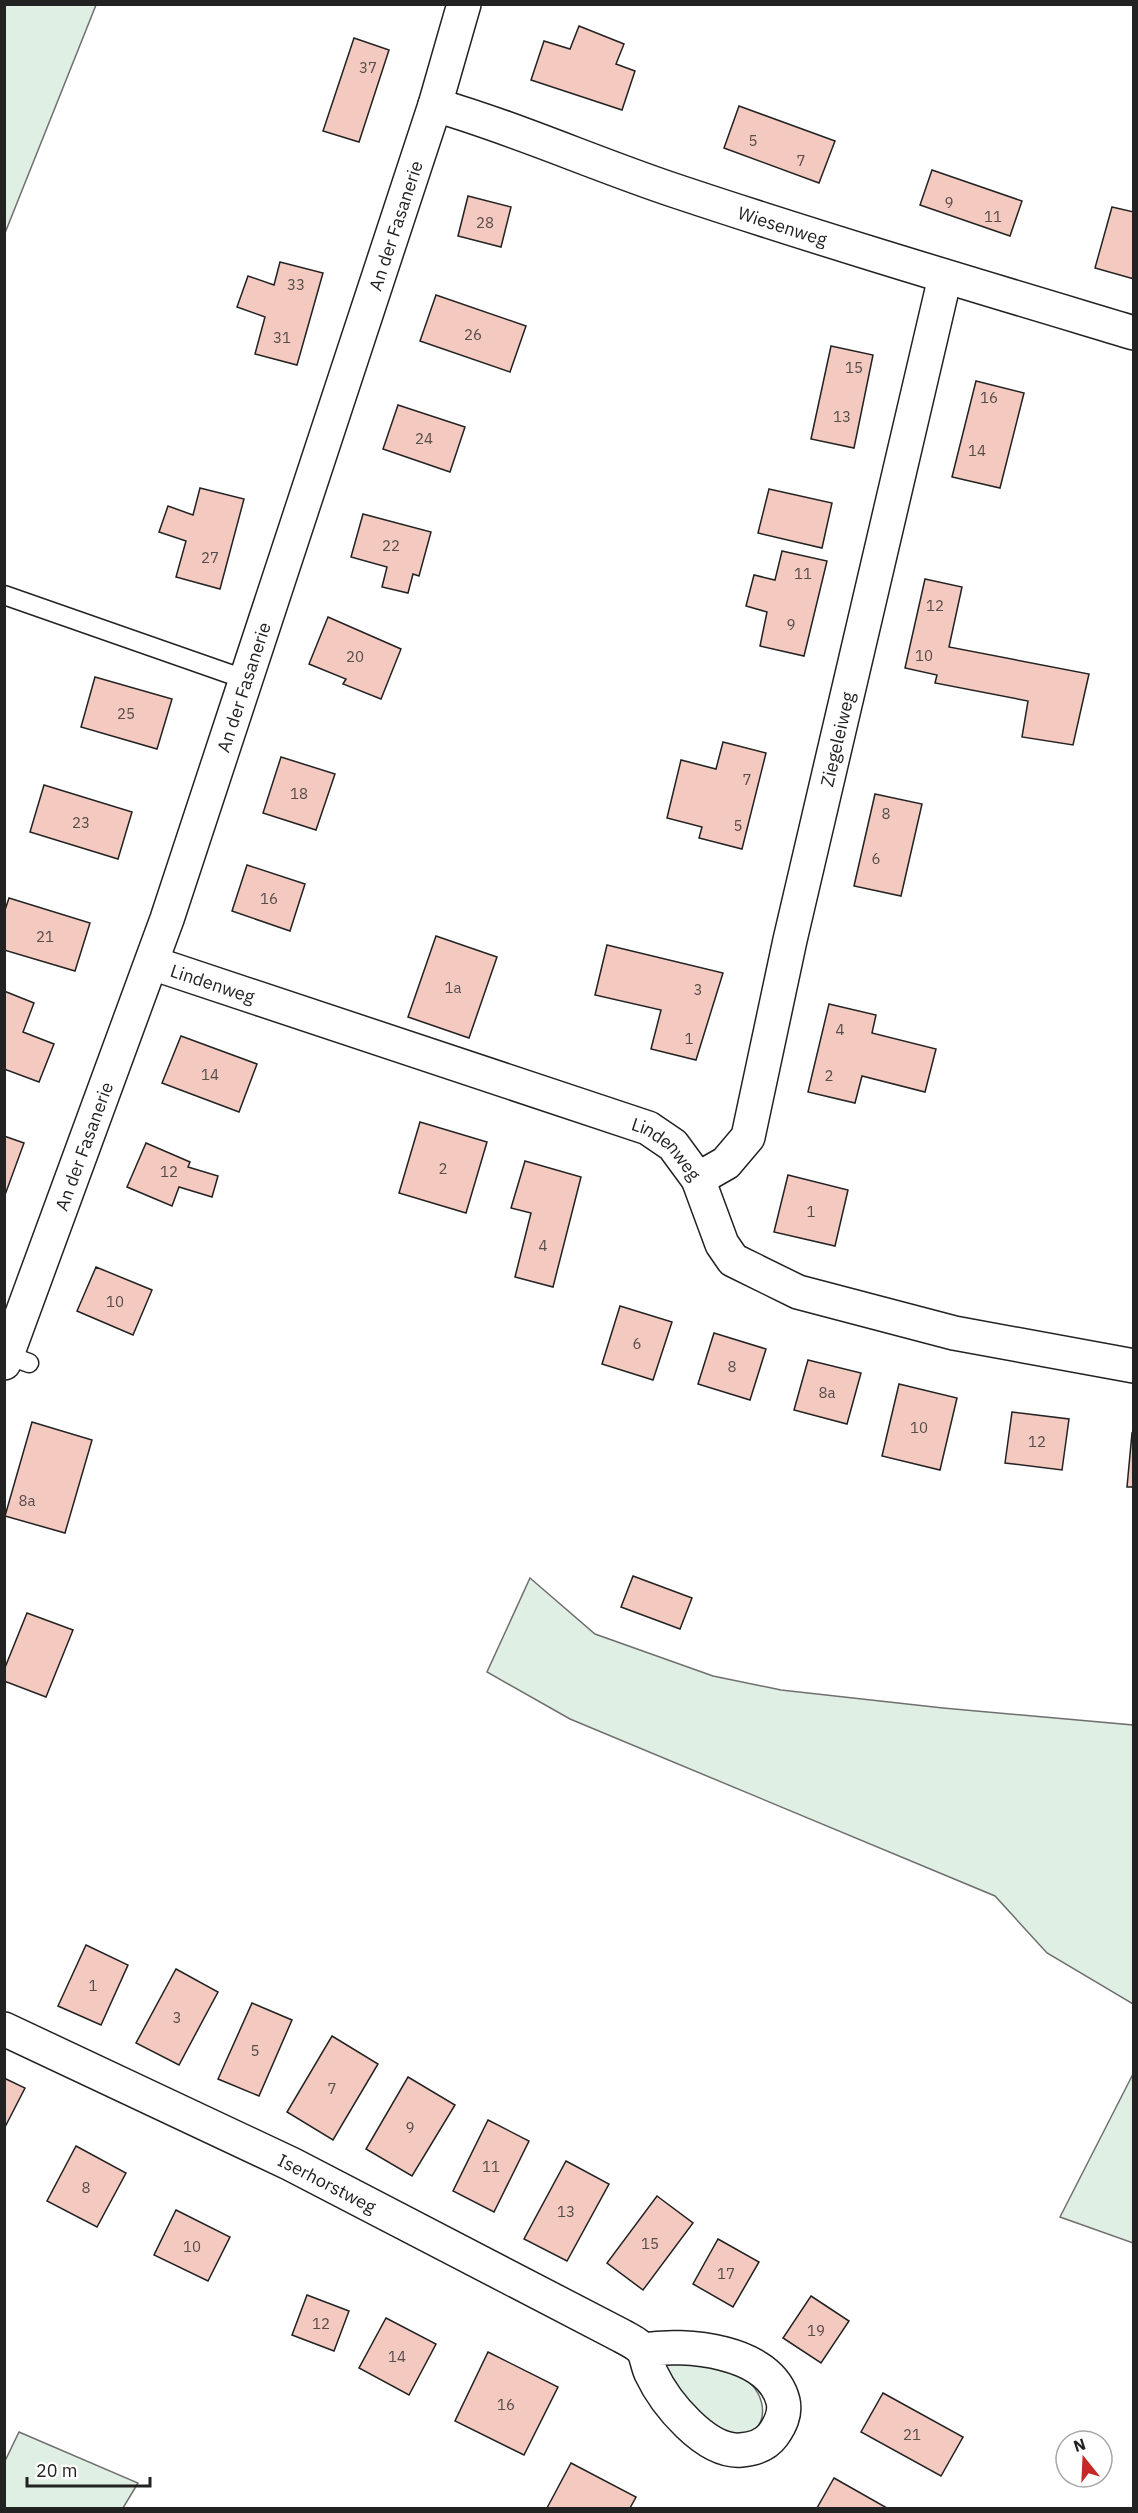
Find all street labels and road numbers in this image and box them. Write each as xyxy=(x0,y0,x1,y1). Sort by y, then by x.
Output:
street label: An der Fasanerie xyxy=(363,157,427,294)
street label: Wiesenweg xyxy=(735,201,830,251)
street label: An der Fasanerie xyxy=(211,619,275,755)
street label: Ziegeleiweg xyxy=(815,689,859,789)
street label: Lindenweg xyxy=(168,958,258,1008)
street label: An der Fasanerie xyxy=(49,1078,118,1214)
street label: Lindenweg xyxy=(629,1112,707,1185)
street label: Iserhorstweg xyxy=(274,2148,381,2218)

